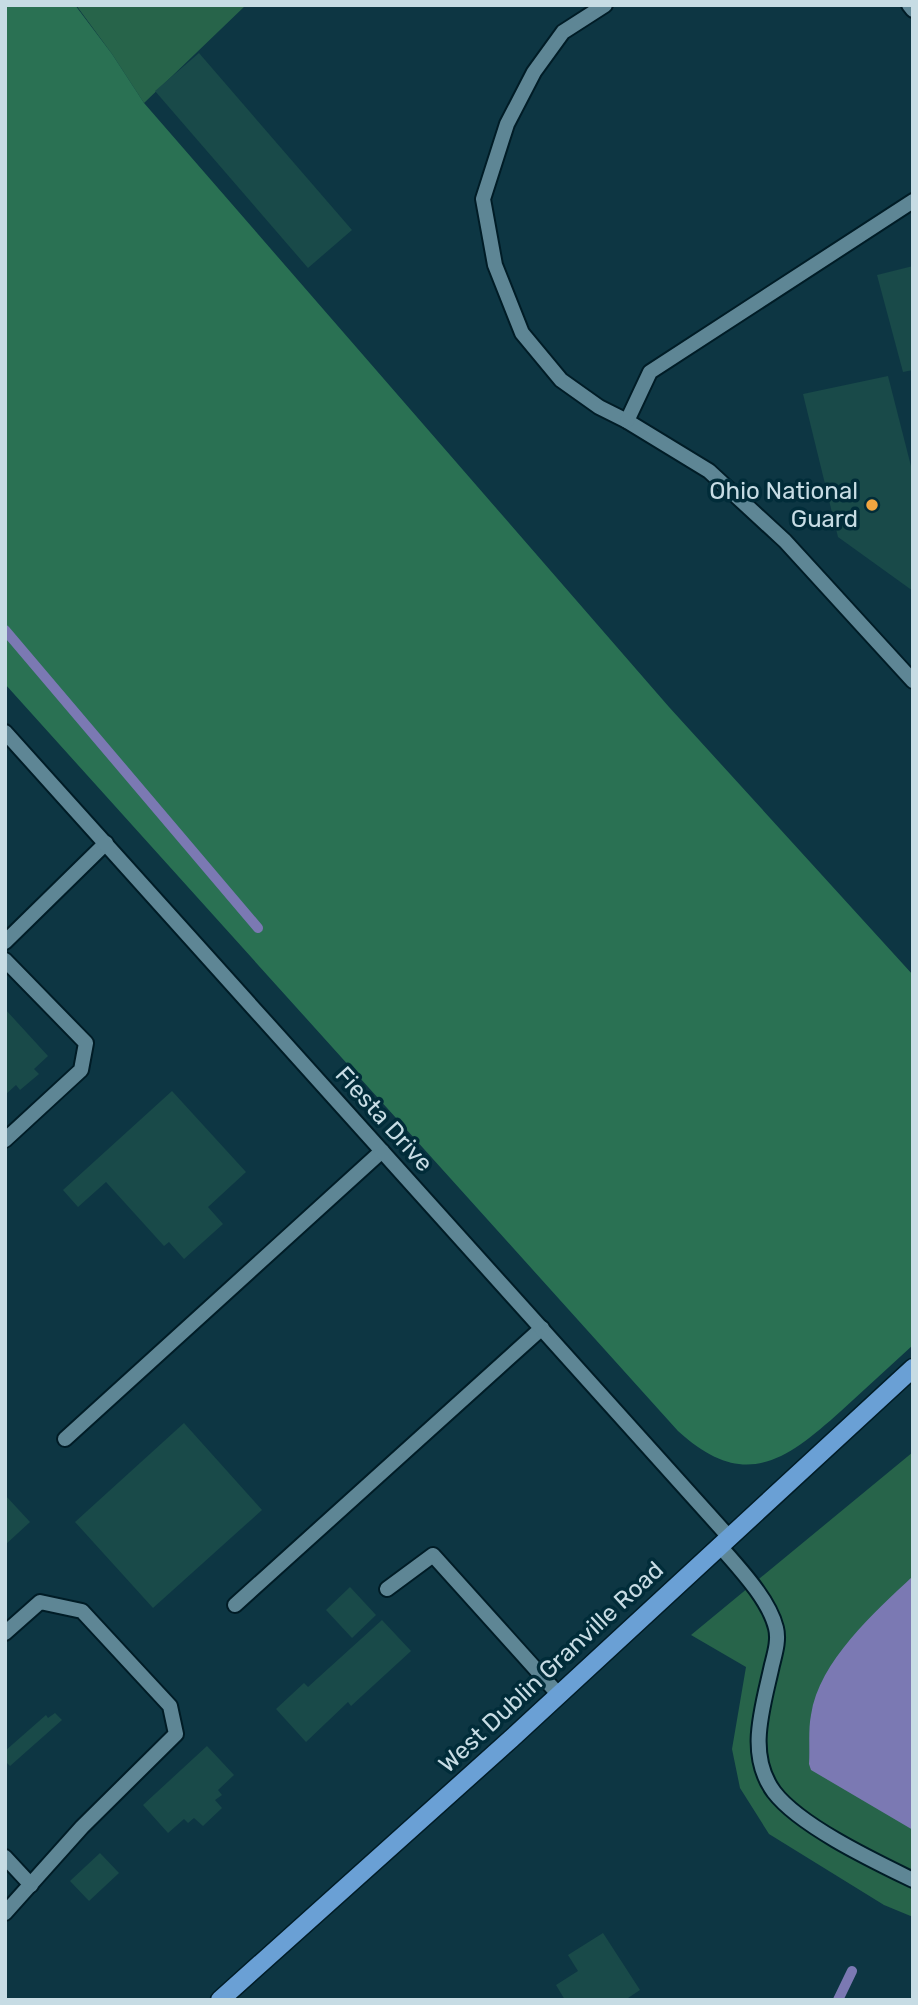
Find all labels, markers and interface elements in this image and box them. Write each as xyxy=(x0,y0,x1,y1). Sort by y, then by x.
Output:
place label: Ohio National Guard xyxy=(709,477,858,533)
marker: Ohio National Guard xyxy=(864,497,880,513)
street label: Fiesta Drive xyxy=(330,1061,438,1177)
street label: West Dublin Granville Road xyxy=(433,1556,669,1778)

